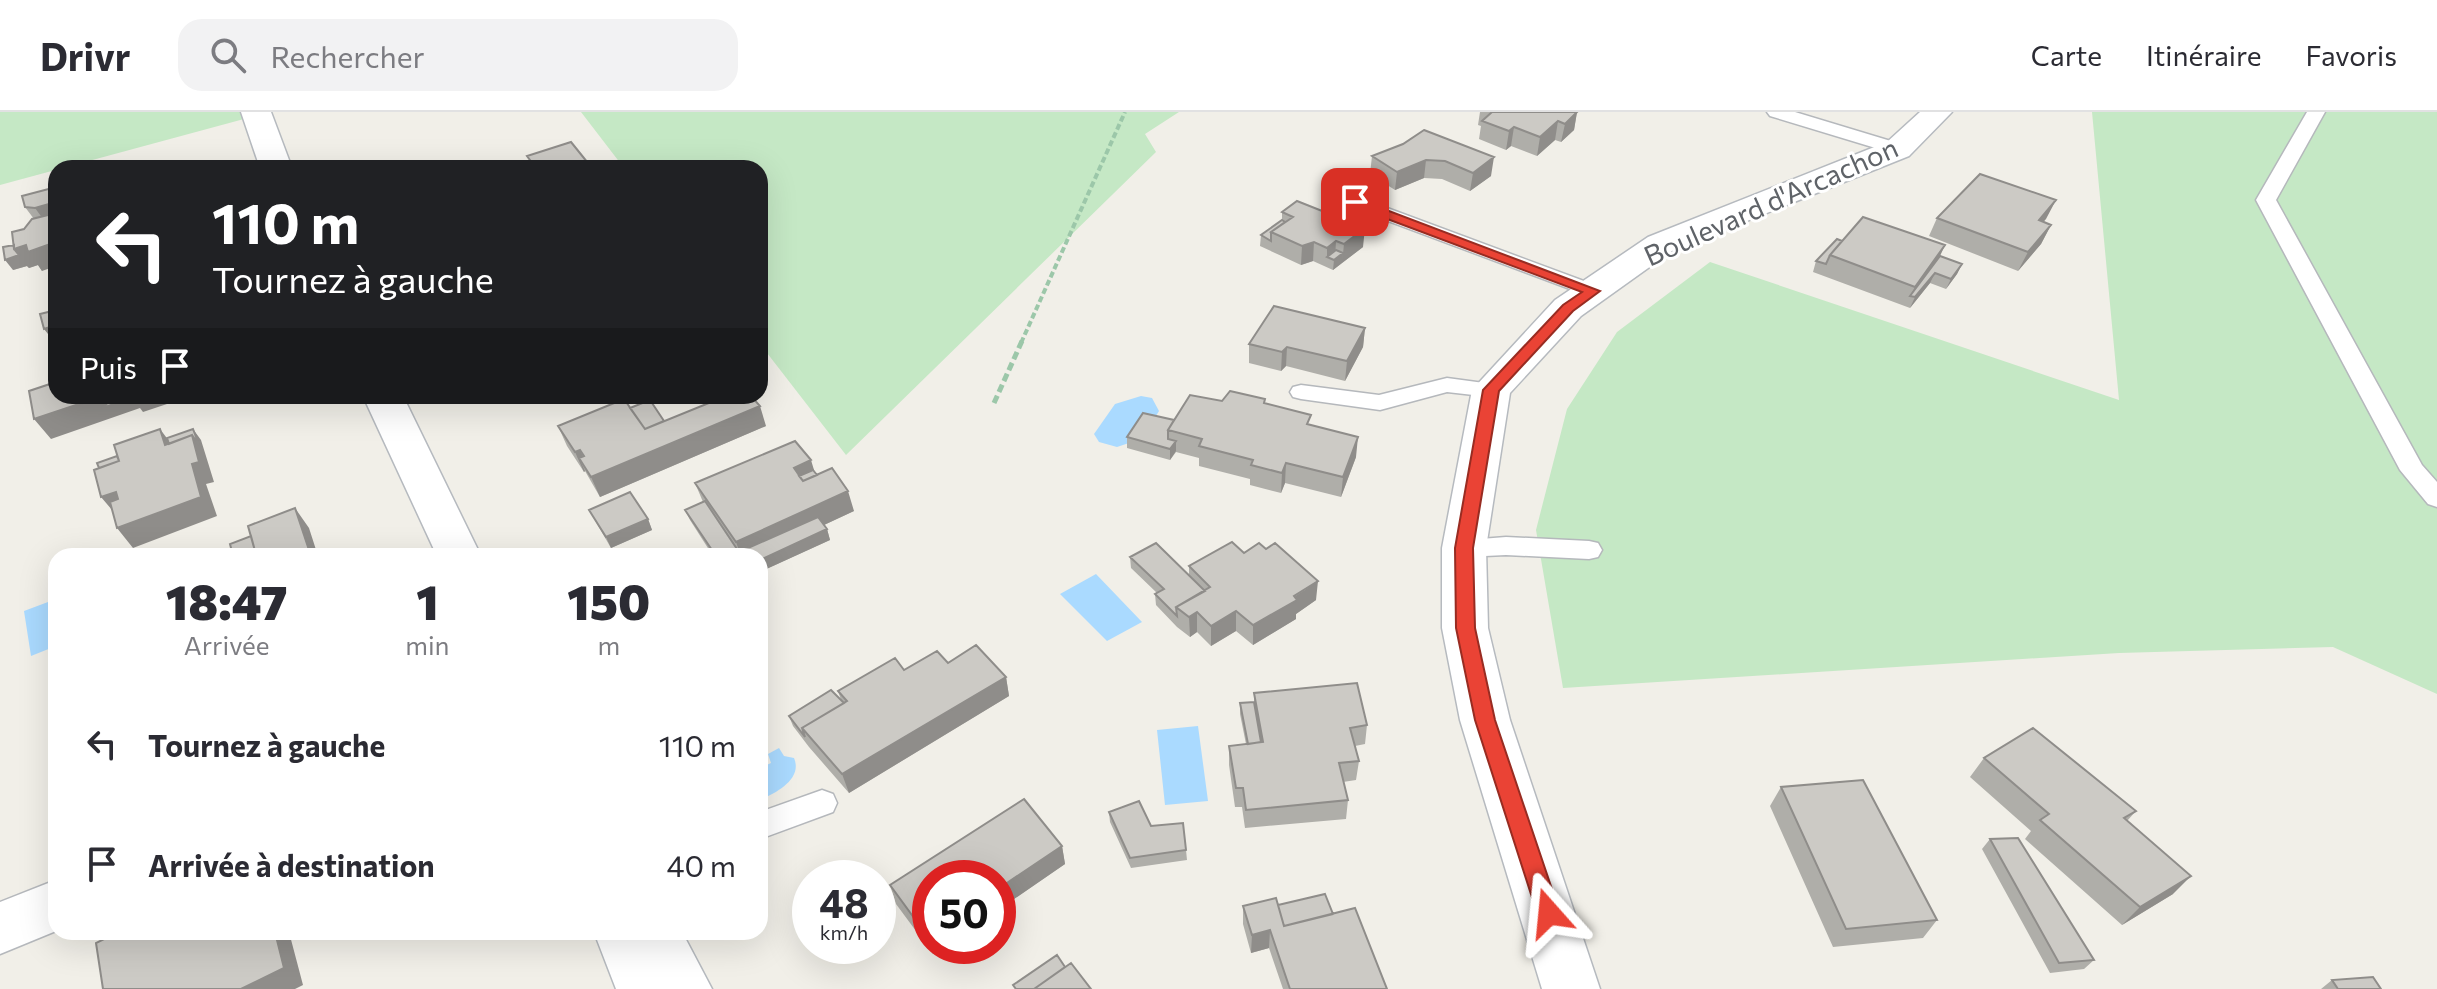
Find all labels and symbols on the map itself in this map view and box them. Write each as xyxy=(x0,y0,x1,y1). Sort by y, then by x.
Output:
street label: Boulevard d'Arcachon xyxy=(1638,130,1903,272)
pin xyxy=(1321,168,1389,236)
speed limit sign: 50 xyxy=(912,860,1016,964)
position arrow xyxy=(1507,871,1591,955)

